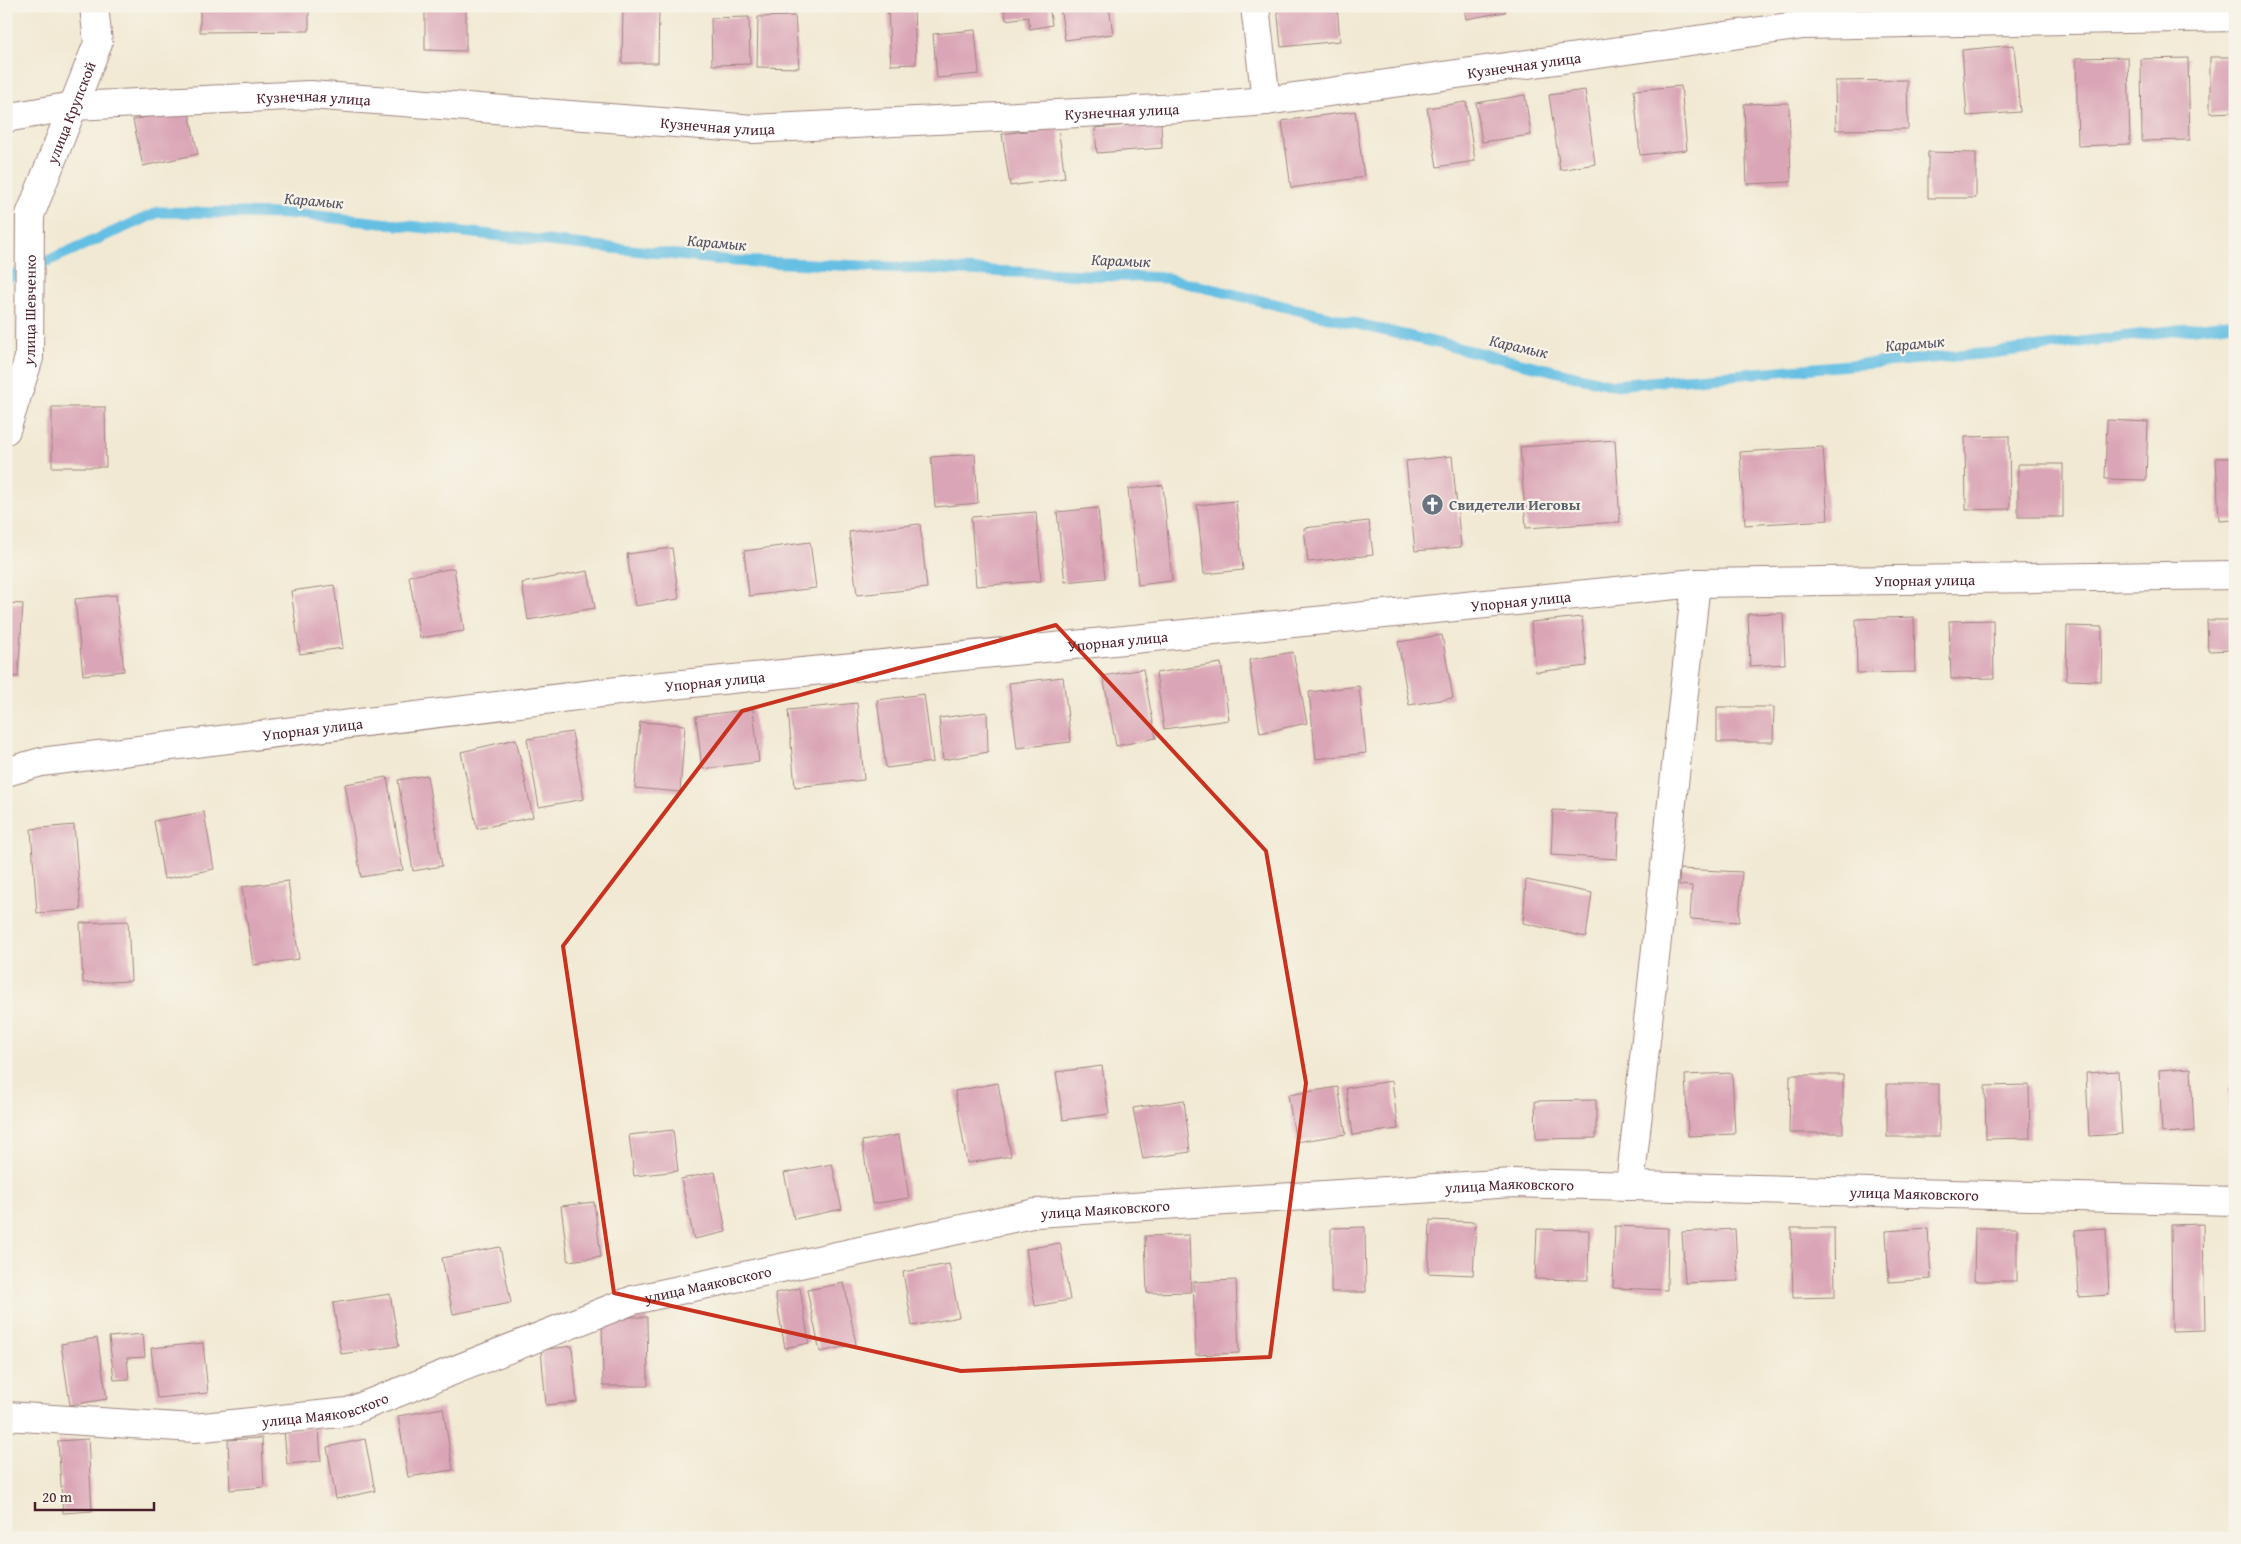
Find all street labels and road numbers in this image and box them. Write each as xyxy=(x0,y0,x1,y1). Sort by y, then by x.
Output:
street label: Кузнечная улица xyxy=(1466,46,1583,83)
street label: улица Крупской xyxy=(41,58,100,167)
street label: Кузнечная улица xyxy=(256,84,372,110)
street label: Кузнечная улица xyxy=(1064,98,1180,124)
street label: Кузнечная улица xyxy=(660,111,776,140)
street label: улица Шевченко xyxy=(17,254,40,368)
street label: Упорная улица xyxy=(1874,568,1976,591)
street label: Упорная улица xyxy=(1470,585,1573,616)
street label: Упорная улица xyxy=(1067,625,1170,656)
street label: Упорная улица xyxy=(664,665,767,696)
street label: Упорная улица xyxy=(261,712,365,745)
street label: улица Маяковского xyxy=(1443,1172,1575,1198)
street label: улица Маяковского xyxy=(1848,1181,1980,1205)
street label: улица Маяковского xyxy=(1039,1194,1171,1223)
street label: улица Маяковского xyxy=(641,1260,774,1308)
street label: улица Маяковского xyxy=(259,1387,392,1432)

